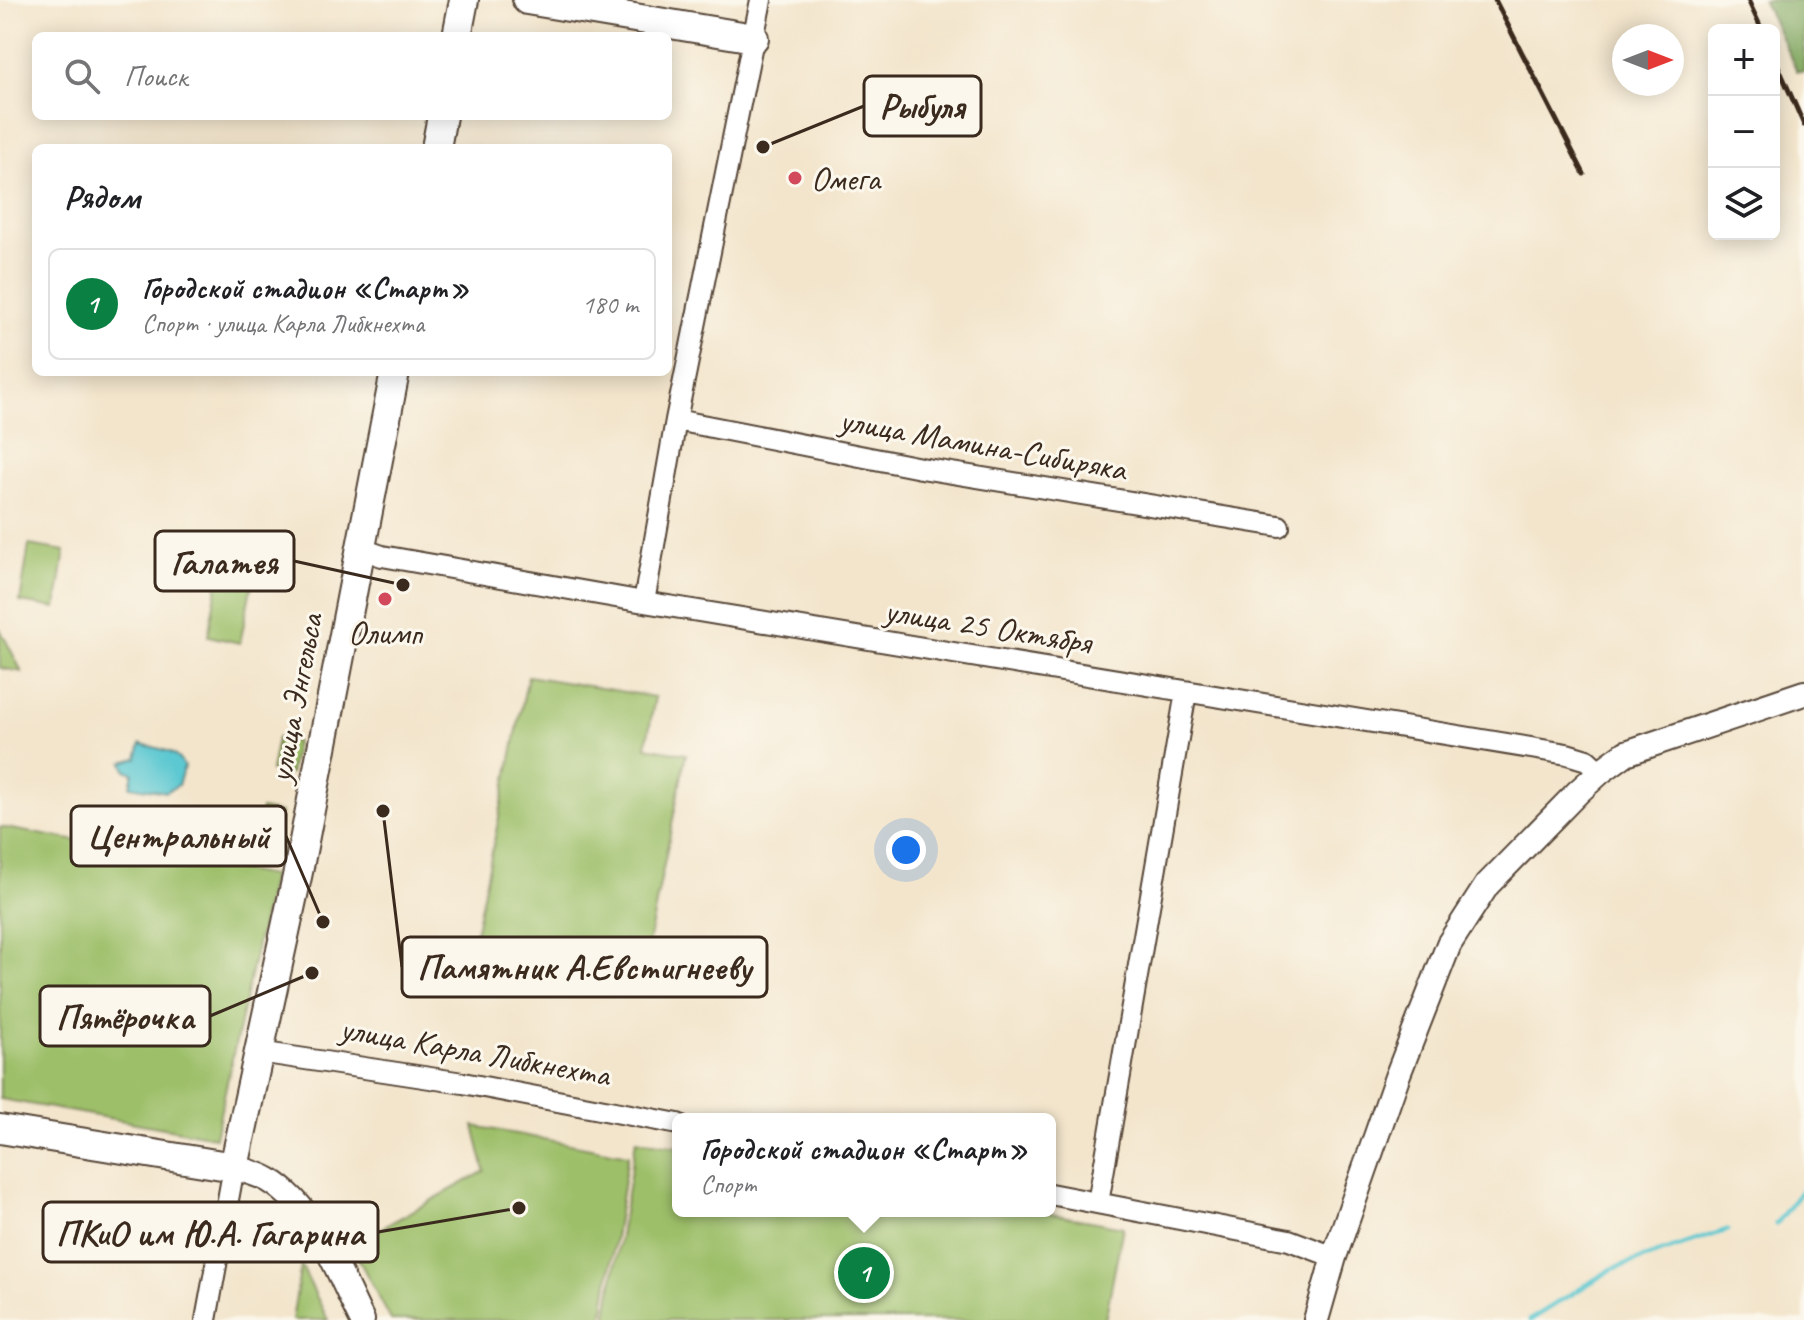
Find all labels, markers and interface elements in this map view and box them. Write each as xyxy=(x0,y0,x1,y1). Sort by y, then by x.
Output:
north arrow xyxy=(1612,24,1684,96)
map controls xyxy=(1708,24,1780,240)
button: + xyxy=(1708,24,1780,96)
search box xyxy=(32,32,672,120)
icon: search xyxy=(60,54,104,98)
text: Поиск xyxy=(124,57,187,95)
callout: Рыбуля xyxy=(864,76,981,136)
text: Рыбуля xyxy=(879,83,967,129)
button: − xyxy=(1708,96,1780,168)
place label: Омега xyxy=(811,157,882,200)
button: layers xyxy=(1708,168,1780,240)
marker: Омега xyxy=(786,169,804,187)
text: Рядом xyxy=(64,175,140,218)
text: Городской стадион «Старт» xyxy=(142,269,469,307)
text: 1 xyxy=(86,288,98,321)
text: 180 m xyxy=(582,288,638,321)
text: Спорт · улица Карла Либкнехта xyxy=(142,307,424,340)
street label: улица Мамина-Сибиряка xyxy=(834,397,1132,491)
callout: Галатея xyxy=(155,531,294,591)
text: Галатея xyxy=(171,539,279,585)
street label: улица 25 Октября xyxy=(880,588,1097,664)
marker: Олимп xyxy=(376,590,394,608)
street label: улица Энгельса xyxy=(257,608,333,788)
place label: Олимп xyxy=(348,611,423,654)
callout: Центральный xyxy=(71,806,286,866)
text: Центральный xyxy=(87,813,272,859)
your location xyxy=(886,830,926,870)
callout: Памятник А.Евстигнееву xyxy=(402,937,767,997)
text: Памятник А.Евстигнееву xyxy=(417,944,755,990)
callout: Пятёрочка xyxy=(40,986,210,1046)
text: Пятёрочка xyxy=(56,994,196,1040)
street label: улица Карла Либкнехта xyxy=(335,1006,615,1096)
popup xyxy=(672,1113,1056,1217)
text: Городской стадион «Старт» xyxy=(700,1130,1028,1168)
text: Спорт xyxy=(700,1168,757,1201)
callout: ПКиО им Ю.А. Гагарина xyxy=(43,1202,378,1262)
text: ПКиО им Ю.А. Гагарина xyxy=(56,1210,367,1256)
pin: 1 xyxy=(838,1243,890,1303)

